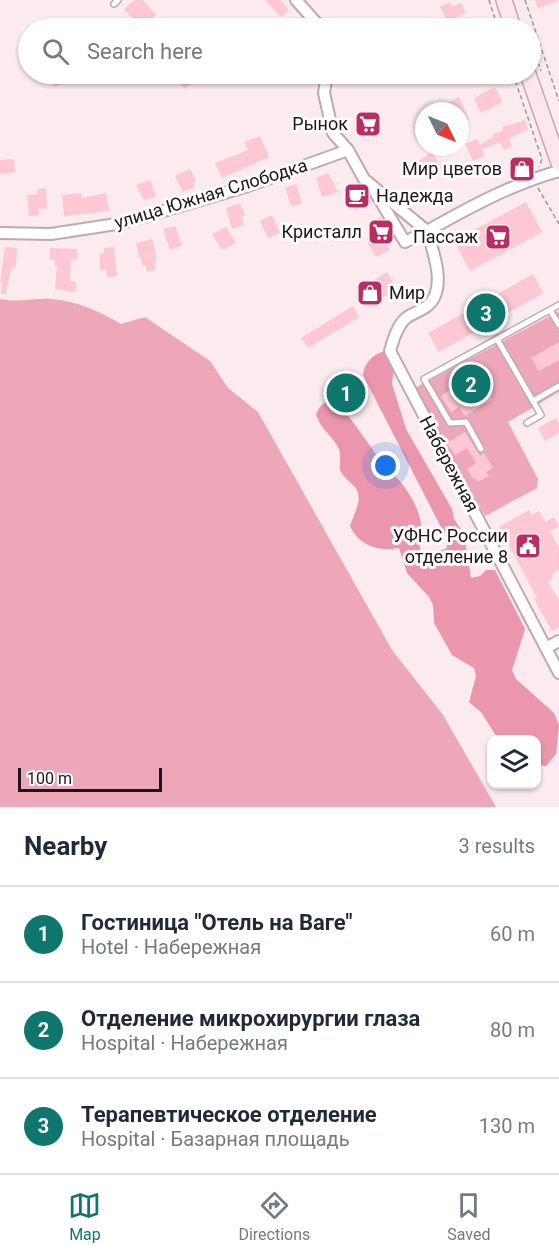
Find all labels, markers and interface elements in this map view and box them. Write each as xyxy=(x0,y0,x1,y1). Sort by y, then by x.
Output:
search box xyxy=(18,18,541,84)
icon: search xyxy=(39,35,72,68)
text: Search here xyxy=(87,39,203,64)
north arrow xyxy=(415,102,469,156)
supermarket icon: Рынок xyxy=(353,109,383,139)
place label: Рынок xyxy=(292,113,348,134)
street label: улица Южная Слободка xyxy=(112,154,310,233)
shop icon: Мир цветов xyxy=(507,154,537,184)
place label: Мир цветов xyxy=(402,158,502,179)
cafe icon: Надежда xyxy=(342,181,372,211)
place label: Надежда xyxy=(376,185,453,206)
supermarket icon: Кристалл xyxy=(366,217,396,247)
place label: Кристалл xyxy=(282,221,362,242)
supermarket icon: Пассаж xyxy=(483,222,513,252)
place label: Пассаж xyxy=(413,226,478,247)
shop icon: Мир xyxy=(355,278,385,308)
place label: Мир xyxy=(389,282,425,303)
pin: 3 xyxy=(466,290,506,336)
pin: 2 xyxy=(452,362,490,406)
pin: 1 xyxy=(326,370,366,416)
street label: Набережная xyxy=(415,412,484,515)
your location xyxy=(371,451,400,480)
place label: УФНС России отделение 8 xyxy=(393,525,508,567)
public building icon: УФНС России отделение 8 xyxy=(513,531,543,561)
map controls xyxy=(487,735,541,789)
button: layers xyxy=(487,735,541,789)
scale bar xyxy=(18,765,162,792)
text: 100 m xyxy=(27,769,72,788)
text: Nearby xyxy=(24,831,107,861)
text: 3 results xyxy=(459,834,535,858)
text: Гостиница "Отель на Ваге" xyxy=(81,910,353,935)
text: 1 xyxy=(38,922,49,946)
text: 60 m xyxy=(490,922,535,946)
text: Hotel · Набережная xyxy=(81,935,261,959)
text: Отделение микрохирургии глаза xyxy=(81,1006,420,1031)
text: 2 xyxy=(38,1018,49,1042)
text: 80 m xyxy=(490,1018,535,1042)
text: Hospital · Набережная xyxy=(81,1031,288,1055)
text: Терапевтическое отделение xyxy=(81,1102,377,1127)
text: 3 xyxy=(38,1114,49,1138)
text: 130 m xyxy=(479,1114,535,1138)
text: Hospital · Базарная площадь xyxy=(81,1127,350,1151)
tab: Map xyxy=(68,1189,101,1244)
tab: Directions xyxy=(238,1189,310,1244)
tab: Saved xyxy=(447,1189,491,1244)

